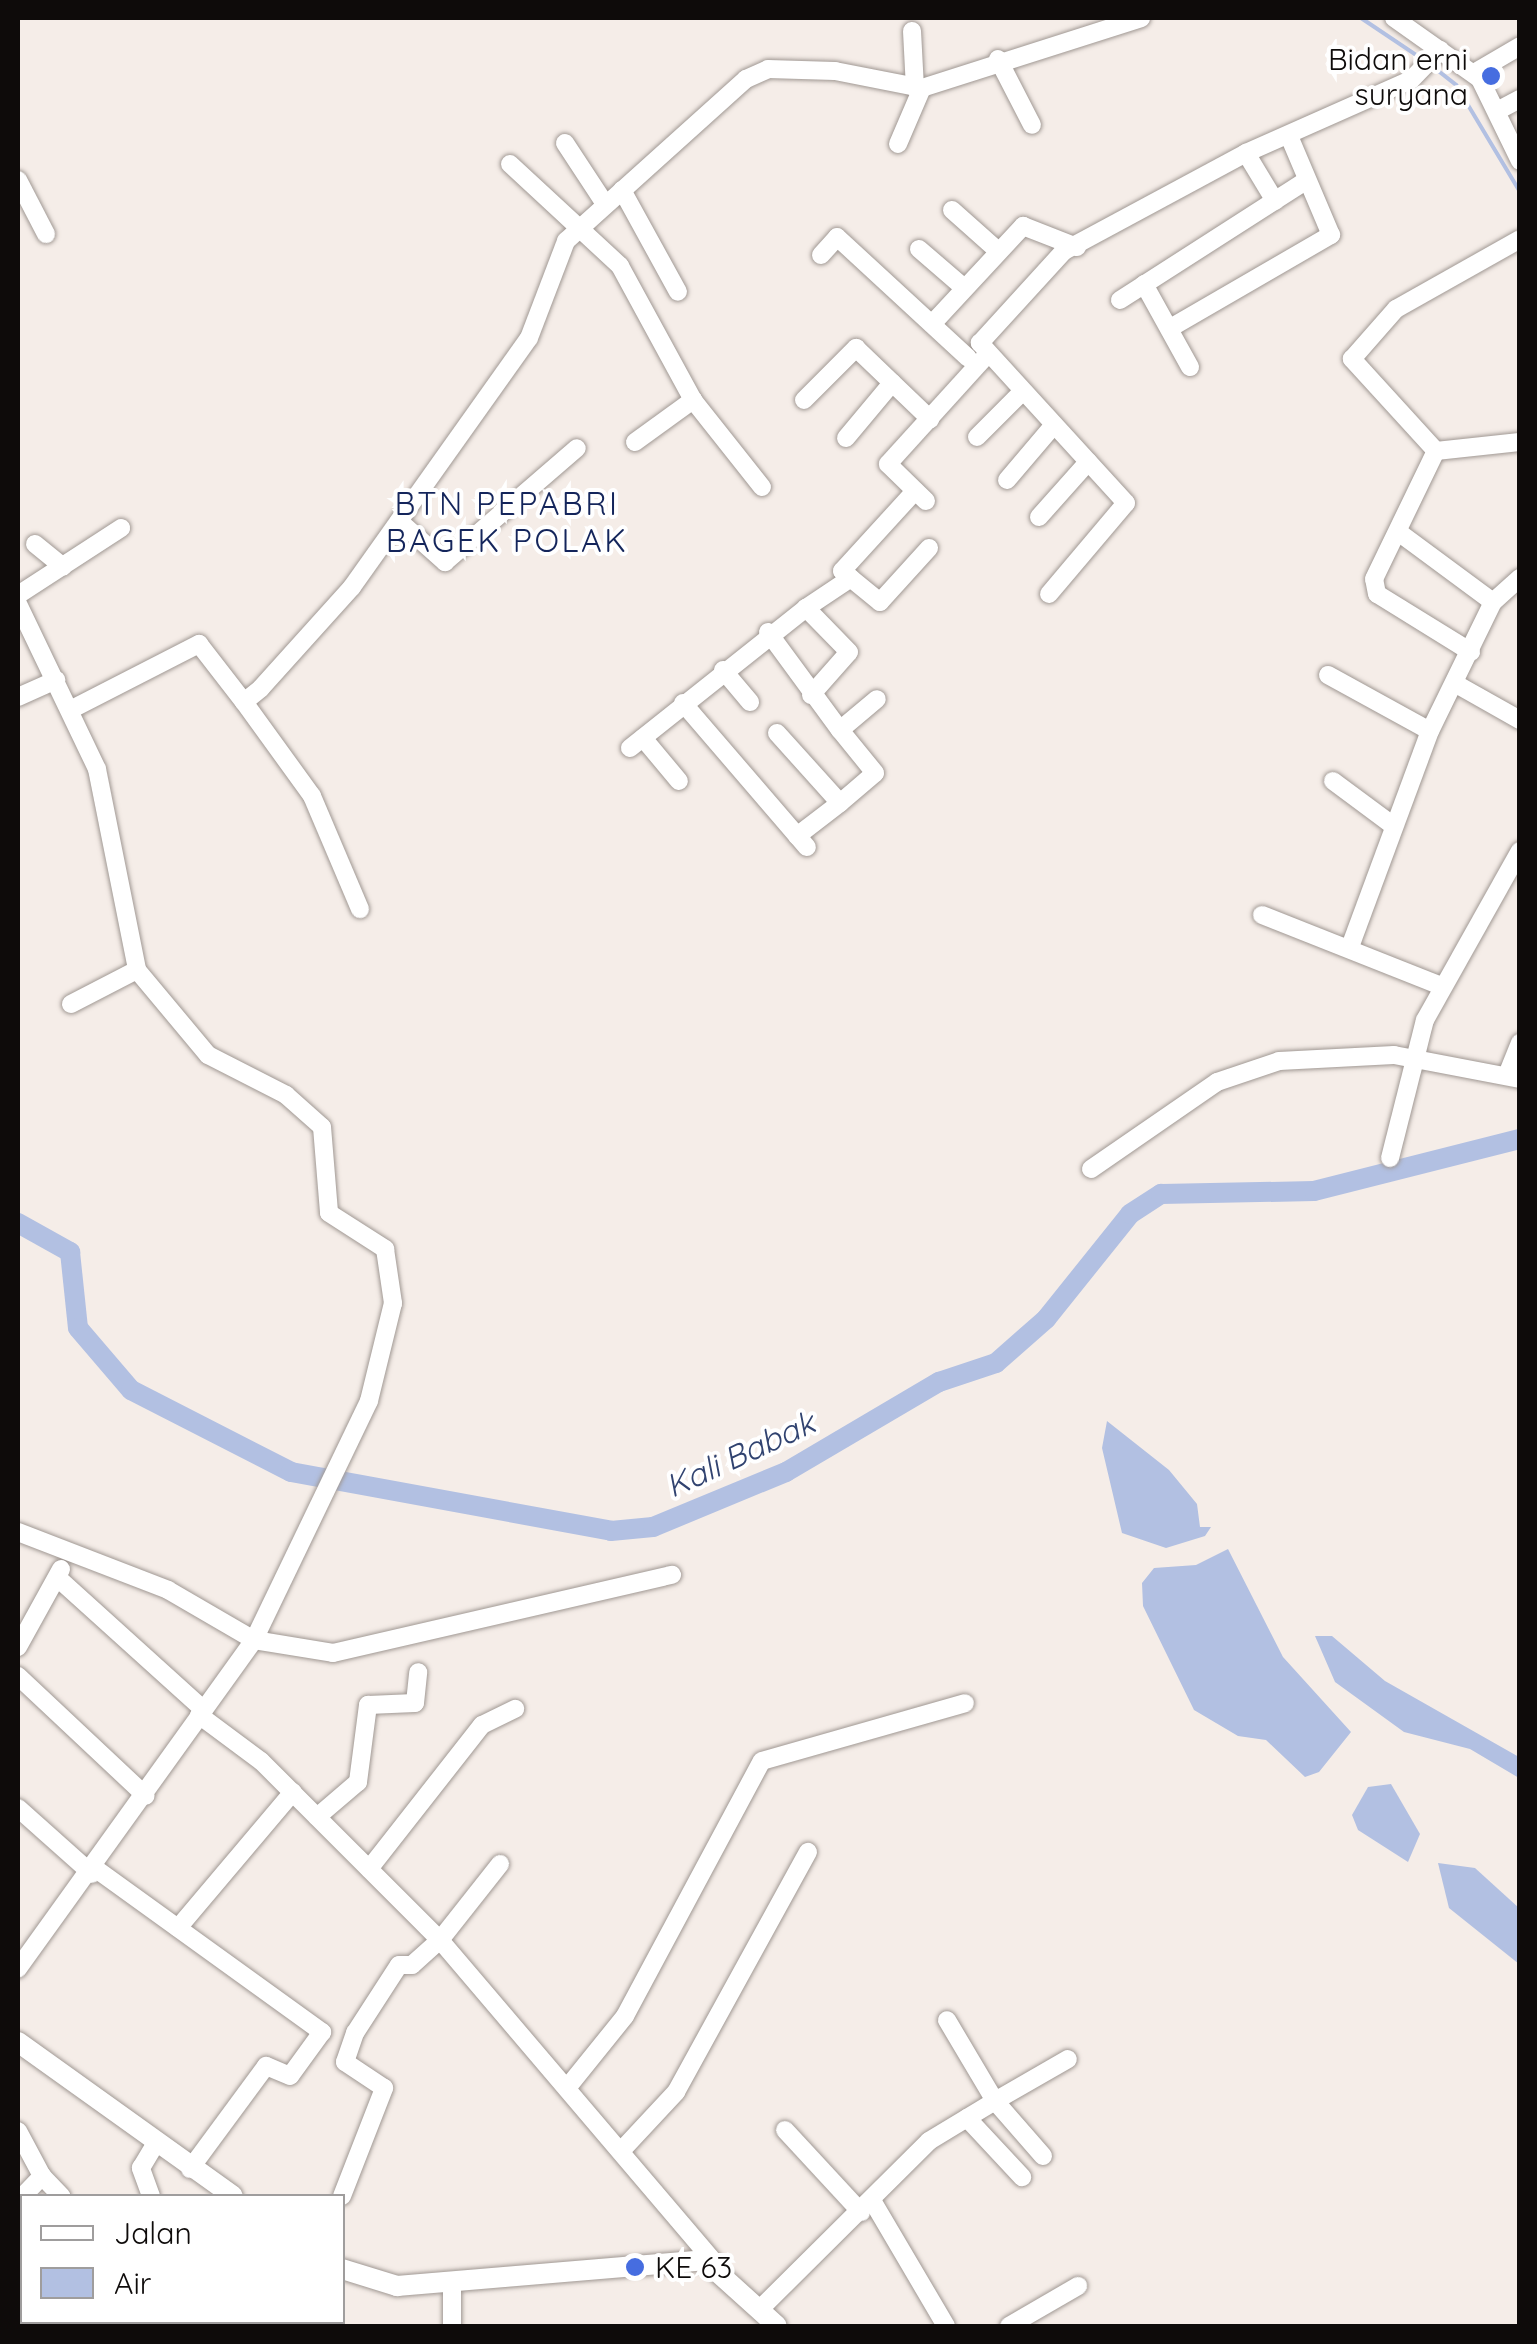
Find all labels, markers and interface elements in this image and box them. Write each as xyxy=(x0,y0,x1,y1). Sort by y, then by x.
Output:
place label: Bidan erni suryana xyxy=(1328,41,1468,112)
marker: Bidan erni suryana xyxy=(1478,63,1504,89)
district label: BTN PEPABRI BAGEK POLAK xyxy=(386,485,628,560)
water label: Kali Babak xyxy=(659,1403,821,1505)
legend xyxy=(20,2194,345,2324)
text: Jalan xyxy=(114,2214,192,2252)
place label: KE 63 xyxy=(655,2249,732,2285)
marker: KE 63 xyxy=(624,2256,646,2278)
text: Air xyxy=(114,2264,151,2302)

